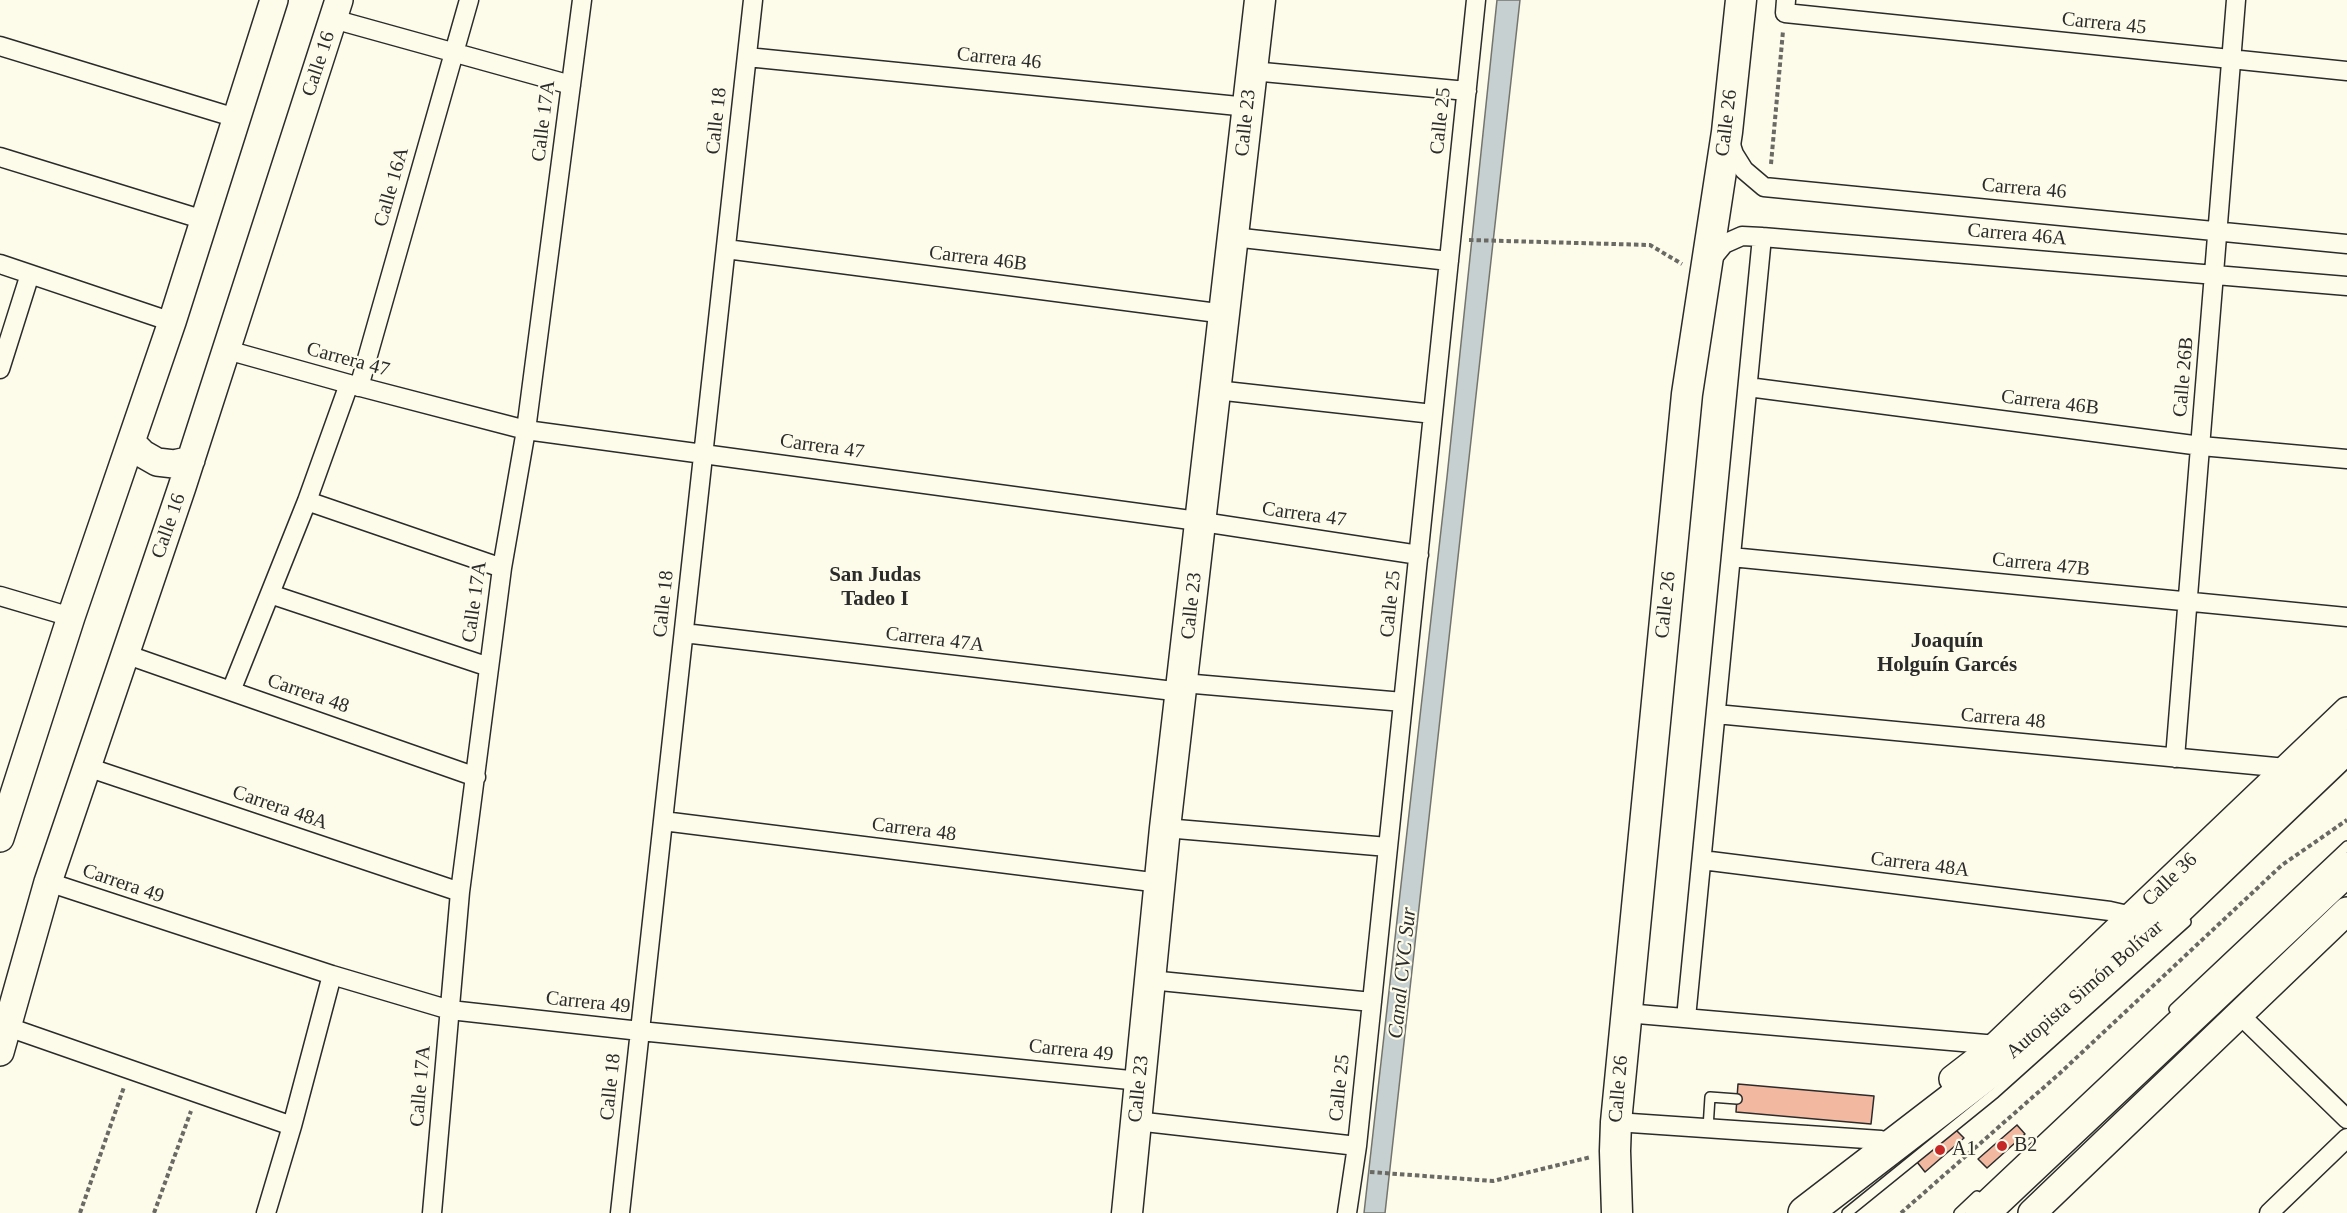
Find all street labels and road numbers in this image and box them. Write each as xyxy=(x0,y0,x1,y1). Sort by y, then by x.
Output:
street label: Carrera 45 xyxy=(2061,8,2147,40)
street label: Calle 16 xyxy=(297,28,341,100)
street label: Carrera 46 xyxy=(956,43,1042,75)
street label: Calle 17A xyxy=(527,79,561,163)
street label: Calle 18 xyxy=(702,86,732,156)
street label: Calle 25 xyxy=(1426,86,1456,156)
street label: Calle 23 xyxy=(1231,88,1261,158)
street label: Calle 26 xyxy=(1711,88,1743,158)
street label: Calle 16A xyxy=(369,144,415,230)
street label: Carrera 46 xyxy=(1981,173,2067,205)
street label: Carrera 46A xyxy=(1966,219,2068,251)
street label: Carrera 46B xyxy=(928,241,1028,277)
street label: Calle 26B xyxy=(2169,336,2199,418)
street label: Carrera 47 xyxy=(304,337,392,383)
street label: Carrera 46B xyxy=(2000,385,2100,421)
street label: Carrera 47 xyxy=(778,429,866,465)
street label: Calle 16 xyxy=(147,490,191,562)
street label: Carrera 47 xyxy=(1260,497,1348,533)
street label: Carrera 47B xyxy=(1991,548,2091,582)
street label: Calle 17A xyxy=(457,560,493,644)
street label: Calle 18 xyxy=(649,569,679,639)
street label: Calle 25 xyxy=(1376,569,1406,639)
street label: Calle 26 xyxy=(1651,570,1681,640)
street label: Calle 23 xyxy=(1177,571,1207,641)
street label: Carrera 47A xyxy=(884,622,986,658)
street label: Carrera 48 xyxy=(264,669,352,719)
street label: Carrera 48 xyxy=(1960,703,2046,735)
street label: Carrera 48A xyxy=(229,780,331,836)
street label: Carrera 48 xyxy=(870,813,958,847)
street label: Carrera 48A xyxy=(1869,847,1971,883)
street label: Calle 36 xyxy=(2137,848,2203,912)
street label: Carrera 49 xyxy=(79,859,167,909)
street label: Autopista Simón Bolívar xyxy=(2002,915,2168,1065)
street label: Carrera 49 xyxy=(545,987,631,1019)
street label: Carrera 49 xyxy=(1028,1035,1114,1067)
street label: Calle 17A xyxy=(405,1044,437,1128)
street label: Calle 18 xyxy=(596,1052,626,1122)
street label: Calle 25 xyxy=(1325,1053,1355,1123)
street label: Calle 23 xyxy=(1124,1054,1154,1124)
street label: Calle 26 xyxy=(1604,1054,1634,1124)

